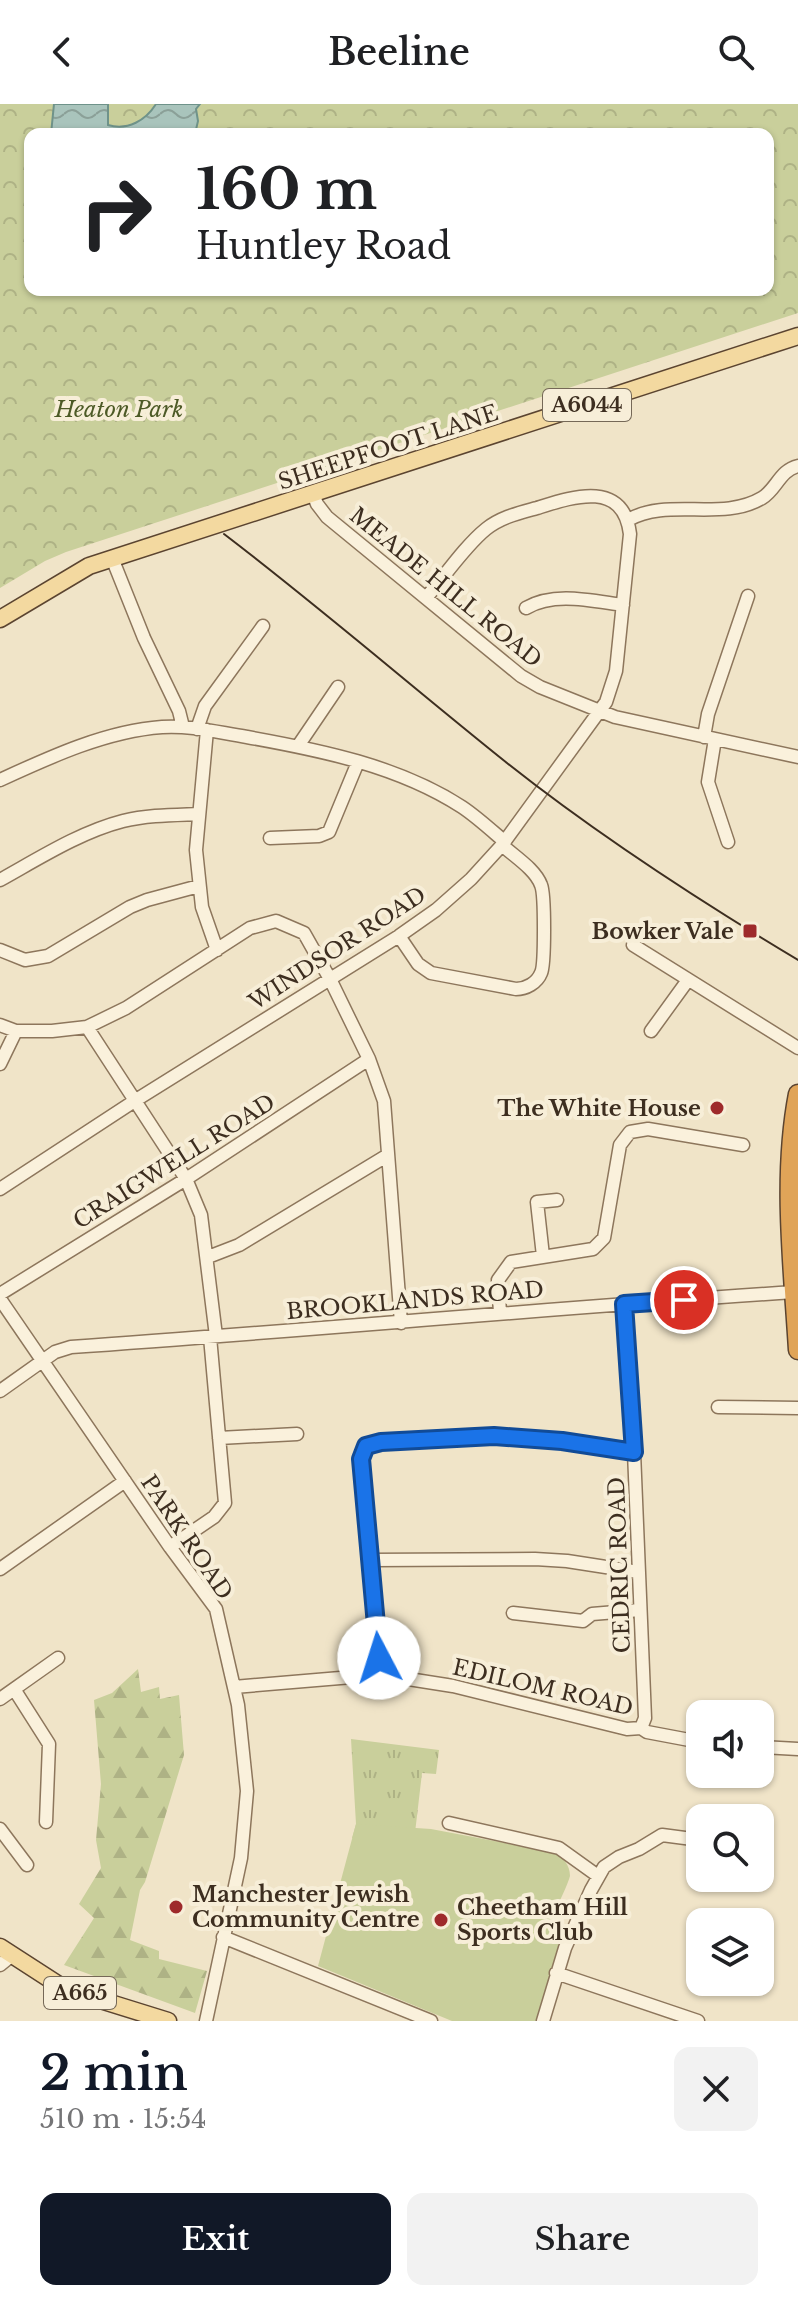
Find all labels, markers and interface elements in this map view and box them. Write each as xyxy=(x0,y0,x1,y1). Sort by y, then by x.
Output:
icon: back xyxy=(40,30,84,74)
text: Beeline xyxy=(328,30,470,75)
icon: search xyxy=(714,30,758,74)
text: 160 m xyxy=(196,155,377,224)
icon: right xyxy=(64,160,168,264)
text: Huntley Road xyxy=(196,224,451,269)
road number: A6044 xyxy=(543,389,631,421)
park label: Heaton Park xyxy=(54,396,183,423)
street label: SHEEPFOOT LANE xyxy=(275,399,502,496)
street label: MEADE HILL ROAD xyxy=(344,502,547,673)
street label: WINDSOR ROAD xyxy=(243,881,431,1016)
place label: Bowker Vale xyxy=(592,918,734,945)
marker: Bowker Vale xyxy=(741,922,759,940)
street label: CRAIGWELL ROAD xyxy=(68,1088,280,1235)
place label: The White House xyxy=(497,1095,701,1122)
marker: The White House xyxy=(708,1099,726,1117)
pin xyxy=(650,1266,718,1334)
street label: BROOKLANDS ROAD xyxy=(285,1276,545,1325)
icon: arrive xyxy=(662,1278,706,1322)
street label: PARK ROAD xyxy=(135,1470,238,1605)
street label: CEDRIC ROAD xyxy=(603,1476,636,1654)
position arrow xyxy=(337,1616,421,1700)
street label: EDILOM ROAD xyxy=(450,1654,636,1721)
map controls xyxy=(686,1700,774,1996)
button: sound xyxy=(686,1700,774,1788)
button: search xyxy=(686,1804,774,1892)
place label: Manchester Jewish Community Centre xyxy=(192,1881,420,1933)
place label: Cheetham Hill Sports Club xyxy=(457,1894,628,1946)
marker: Manchester Jewish Community Centre xyxy=(167,1898,185,1916)
button: layers xyxy=(686,1908,774,1996)
marker: Cheetham Hill Sports Club xyxy=(432,1911,450,1929)
road number: A665 xyxy=(44,1977,116,2009)
text: 2 min xyxy=(40,2043,188,2103)
button: close xyxy=(674,2047,758,2131)
text: 510 m · 15:54 xyxy=(40,2103,206,2135)
button: Exit xyxy=(40,2193,391,2285)
button: Share xyxy=(407,2193,758,2285)

